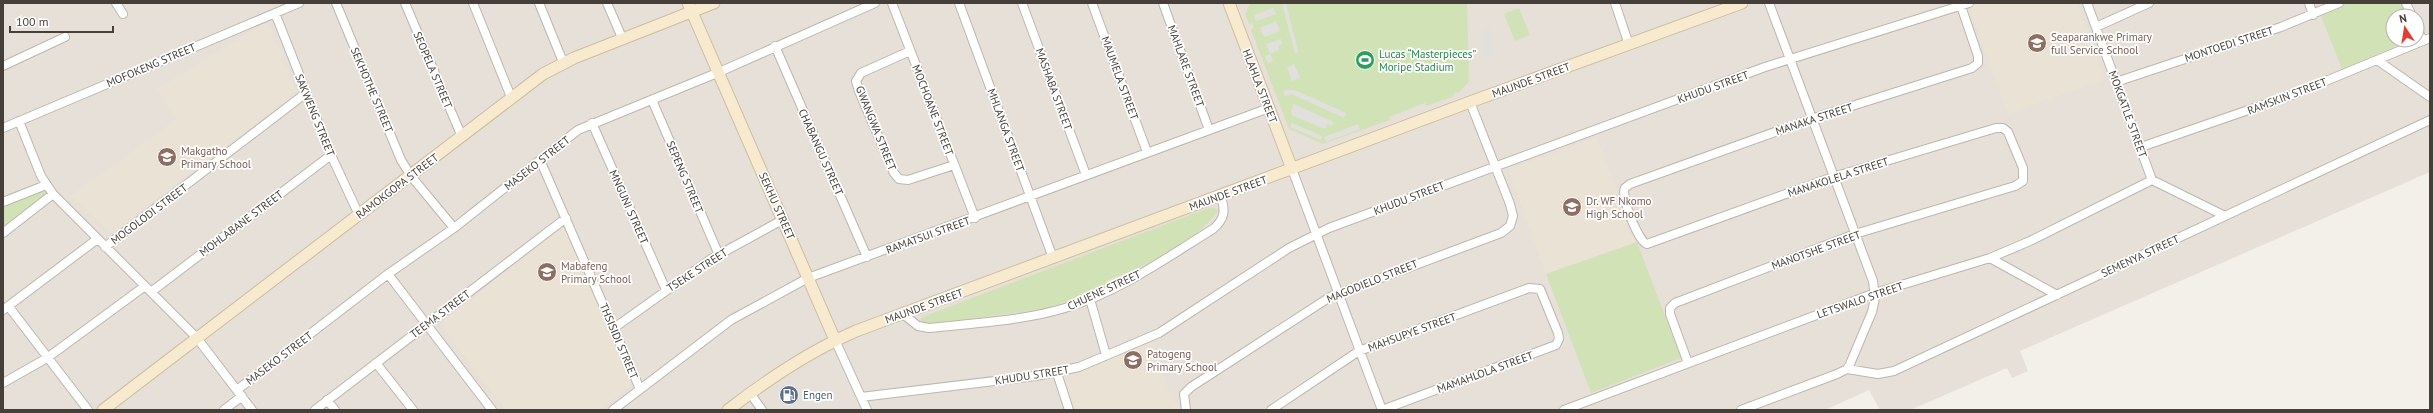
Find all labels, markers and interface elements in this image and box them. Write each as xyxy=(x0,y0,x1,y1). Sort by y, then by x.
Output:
scale bar xyxy=(10,8,113,34)
north arrow xyxy=(2385,8,2425,48)
text: N xyxy=(2398,11,2408,26)
text: 100 m xyxy=(16,14,49,29)
street label: MAHLARE STREET xyxy=(1165,23,1207,109)
street label: MONTOEDI STREET xyxy=(2183,23,2275,65)
street label: SEOPELA STREET xyxy=(410,29,456,111)
place label: Seaparankwe Primary full Service School xyxy=(2051,30,2153,57)
school or university icon: Seaparankwe Primary full Service School xyxy=(2026,32,2048,54)
street label: MAUMELA STREET xyxy=(1098,34,1142,122)
street label: MOFOKENG STREET xyxy=(104,40,198,90)
street label: SEKHOTHE STREET xyxy=(348,45,396,135)
street label: MASHABA STREET xyxy=(1033,46,1075,132)
street label: HLAHLA STREET xyxy=(1239,47,1281,125)
place label: Lucas “Masterpieces” Moripe Stadium xyxy=(1379,47,1476,74)
sports icon: Lucas “Masterpieces” Moripe Stadium xyxy=(1354,49,1376,71)
street label: MAUNDE STREET xyxy=(1490,59,1572,101)
street label: MOCHOANE STREET xyxy=(909,63,957,157)
street label: KHUDU STREET xyxy=(1675,68,1751,106)
street label: MOKGATLE STREET xyxy=(2106,68,2150,160)
street label: SAKWENG STREET xyxy=(292,72,338,158)
street label: RAMSKIN STREET xyxy=(2245,74,2329,118)
street label: GWANGWA STREET xyxy=(853,84,899,172)
street label: MHLANGA STREET xyxy=(984,86,1028,174)
street label: MANAKA STREET xyxy=(1773,100,1855,138)
street label: CHABANGU STREET xyxy=(796,106,846,198)
street label: MASEKO STREET xyxy=(501,133,573,193)
street label: SEPENG STREET xyxy=(663,139,707,215)
place label: Makgatho Primary School xyxy=(181,144,252,171)
school or university icon: Makgatho Primary School xyxy=(156,146,178,168)
street label: RAMOKGOPA STREET xyxy=(353,150,441,222)
street label: MANAKOLELA STREET xyxy=(1786,154,1890,200)
street label: MNGUNI STREET xyxy=(606,168,652,246)
street label: SEKHU STREET xyxy=(756,170,798,242)
street label: MAUNDE STREET xyxy=(1187,172,1269,214)
street label: KHUDU STREET xyxy=(1371,178,1447,218)
street label: MOGOLODI STREET xyxy=(108,181,190,247)
street label: MOHLABANE STREET xyxy=(196,187,286,259)
place label: Dr. WF Nkomo High School xyxy=(1586,194,1652,221)
school or university icon: Dr. WF Nkomo High School xyxy=(1561,196,1583,218)
street label: RAMATSUI STREET xyxy=(884,213,972,257)
street label: MANOTSHE STREET xyxy=(1769,227,1863,273)
street label: SEMENYA STREET xyxy=(2099,232,2181,280)
street label: TSEKE STREET xyxy=(664,245,730,295)
street label: MAGODIELO STREET xyxy=(1324,256,1420,306)
place label: Mabafeng Primary School xyxy=(561,259,632,286)
school or university icon: Mabafeng Primary School xyxy=(536,261,558,283)
street label: CHUENE STREET xyxy=(1065,267,1143,313)
street label: LETSWALO STREET xyxy=(1815,279,1905,321)
street label: MAUNDE STREET xyxy=(883,285,965,327)
street label: TEEMA STREET xyxy=(407,287,473,341)
street label: THSISIDI STREET xyxy=(597,301,641,381)
street label: MAHSUPYE STREET xyxy=(1366,310,1458,354)
street label: MASEKO STREET xyxy=(243,328,315,388)
place label: Patogeng Primary School xyxy=(1147,347,1218,374)
street label: MAMAHLOLA STREET xyxy=(1435,348,1535,396)
school or university icon: Patogeng Primary School xyxy=(1122,349,1144,371)
street label: KHUDU STREET xyxy=(994,362,1070,388)
fuel station icon: Engen xyxy=(778,384,800,406)
place label: Engen xyxy=(803,388,832,402)

